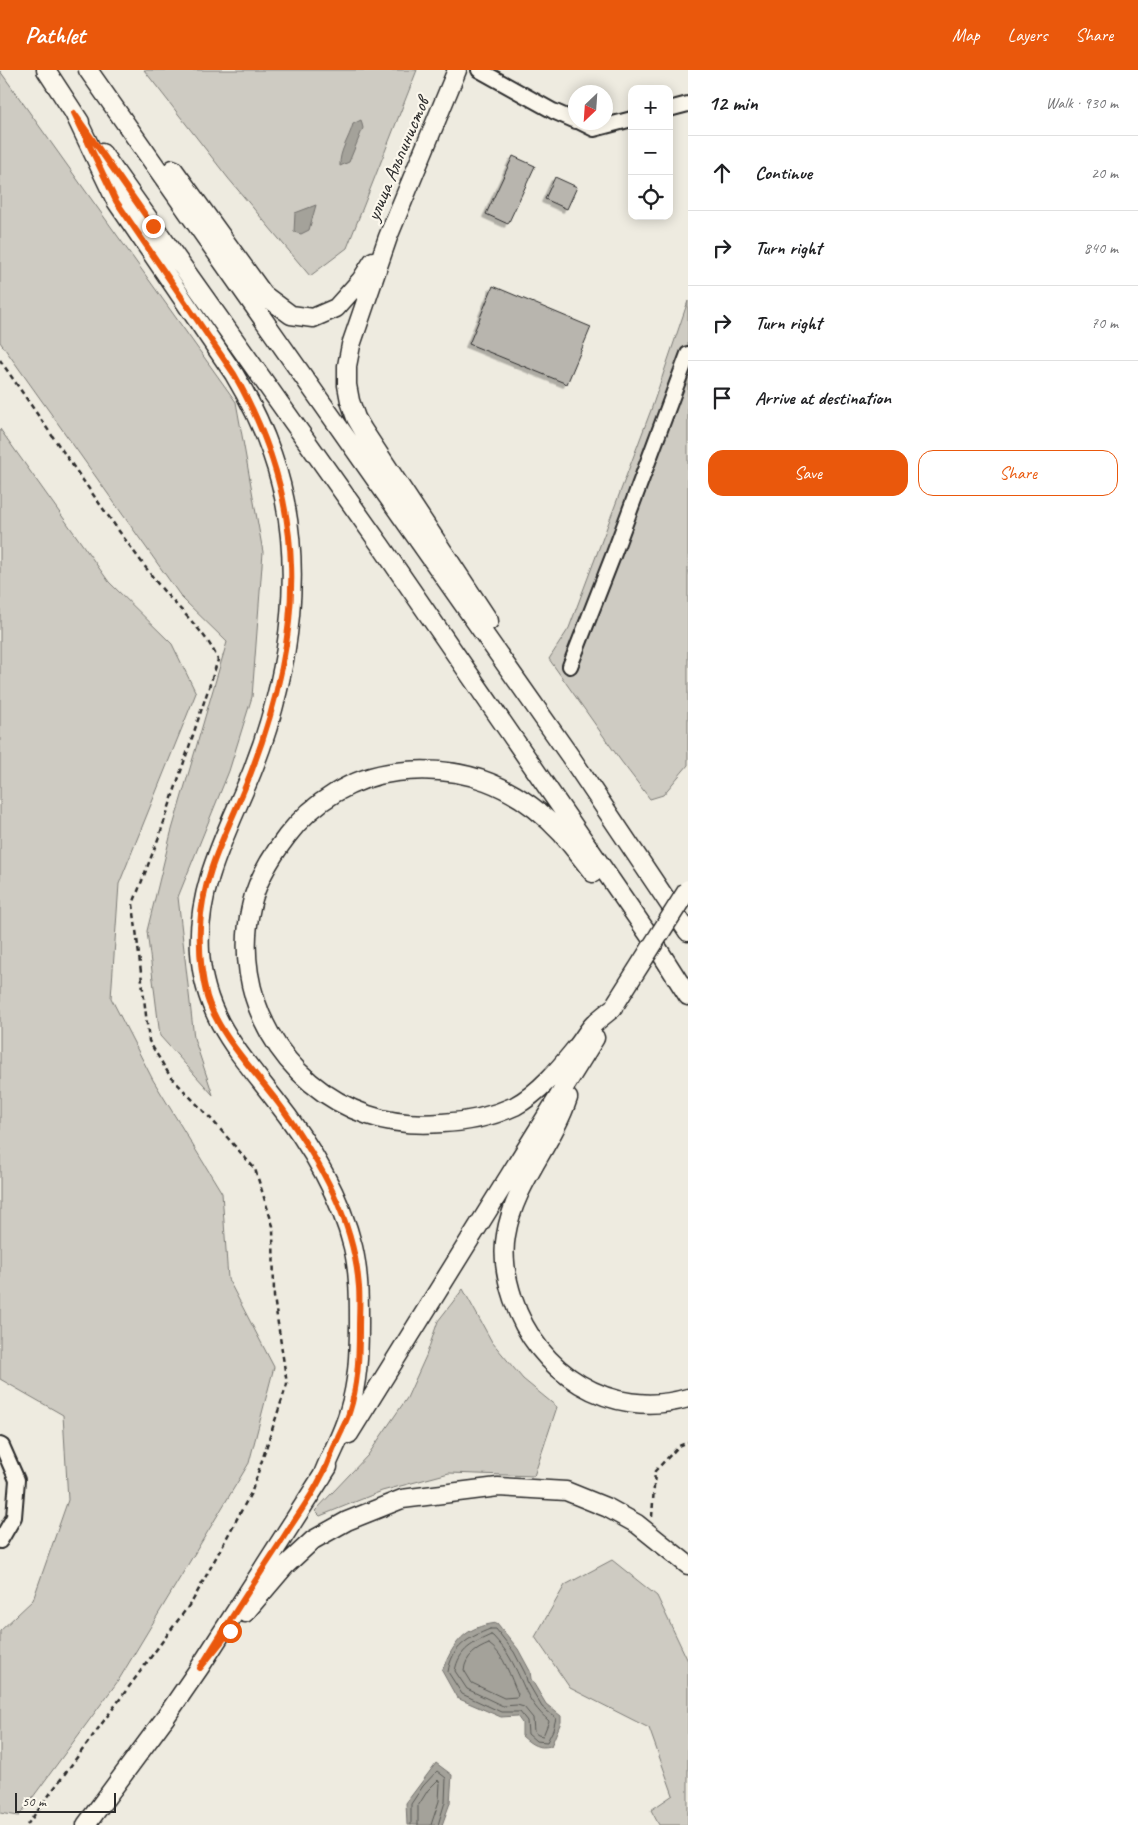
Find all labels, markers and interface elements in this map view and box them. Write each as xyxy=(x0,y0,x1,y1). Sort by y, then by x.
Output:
text: Pathlet xyxy=(25,20,85,50)
text: Map xyxy=(952,24,980,46)
text: Layers xyxy=(1008,24,1047,46)
text: Share xyxy=(1075,24,1113,46)
north arrow xyxy=(568,85,613,130)
map controls xyxy=(628,85,673,220)
button: + xyxy=(628,85,673,130)
street label: улица Альпинистов xyxy=(360,90,436,226)
text: 12 min xyxy=(708,90,758,116)
text: Walk · 930 m xyxy=(1046,93,1118,113)
button: − xyxy=(628,130,673,175)
icon: ahead xyxy=(708,159,736,187)
text: Continue xyxy=(755,161,812,185)
text: 20 m xyxy=(1091,163,1118,183)
button: locate xyxy=(628,175,673,220)
route end xyxy=(142,215,165,238)
icon: right xyxy=(708,234,736,262)
text: Turn right xyxy=(755,236,822,260)
text: 840 m xyxy=(1084,238,1118,258)
icon: right xyxy=(708,309,736,337)
text: Turn right xyxy=(755,311,822,335)
text: 70 m xyxy=(1091,313,1118,333)
icon: arrive xyxy=(708,384,736,412)
text: Arrive at destination xyxy=(755,386,891,410)
button: Save xyxy=(708,450,908,496)
button: Share xyxy=(918,450,1118,496)
route start xyxy=(219,1620,242,1643)
scale bar xyxy=(15,1790,116,1813)
text: 50 m xyxy=(22,1793,46,1810)

